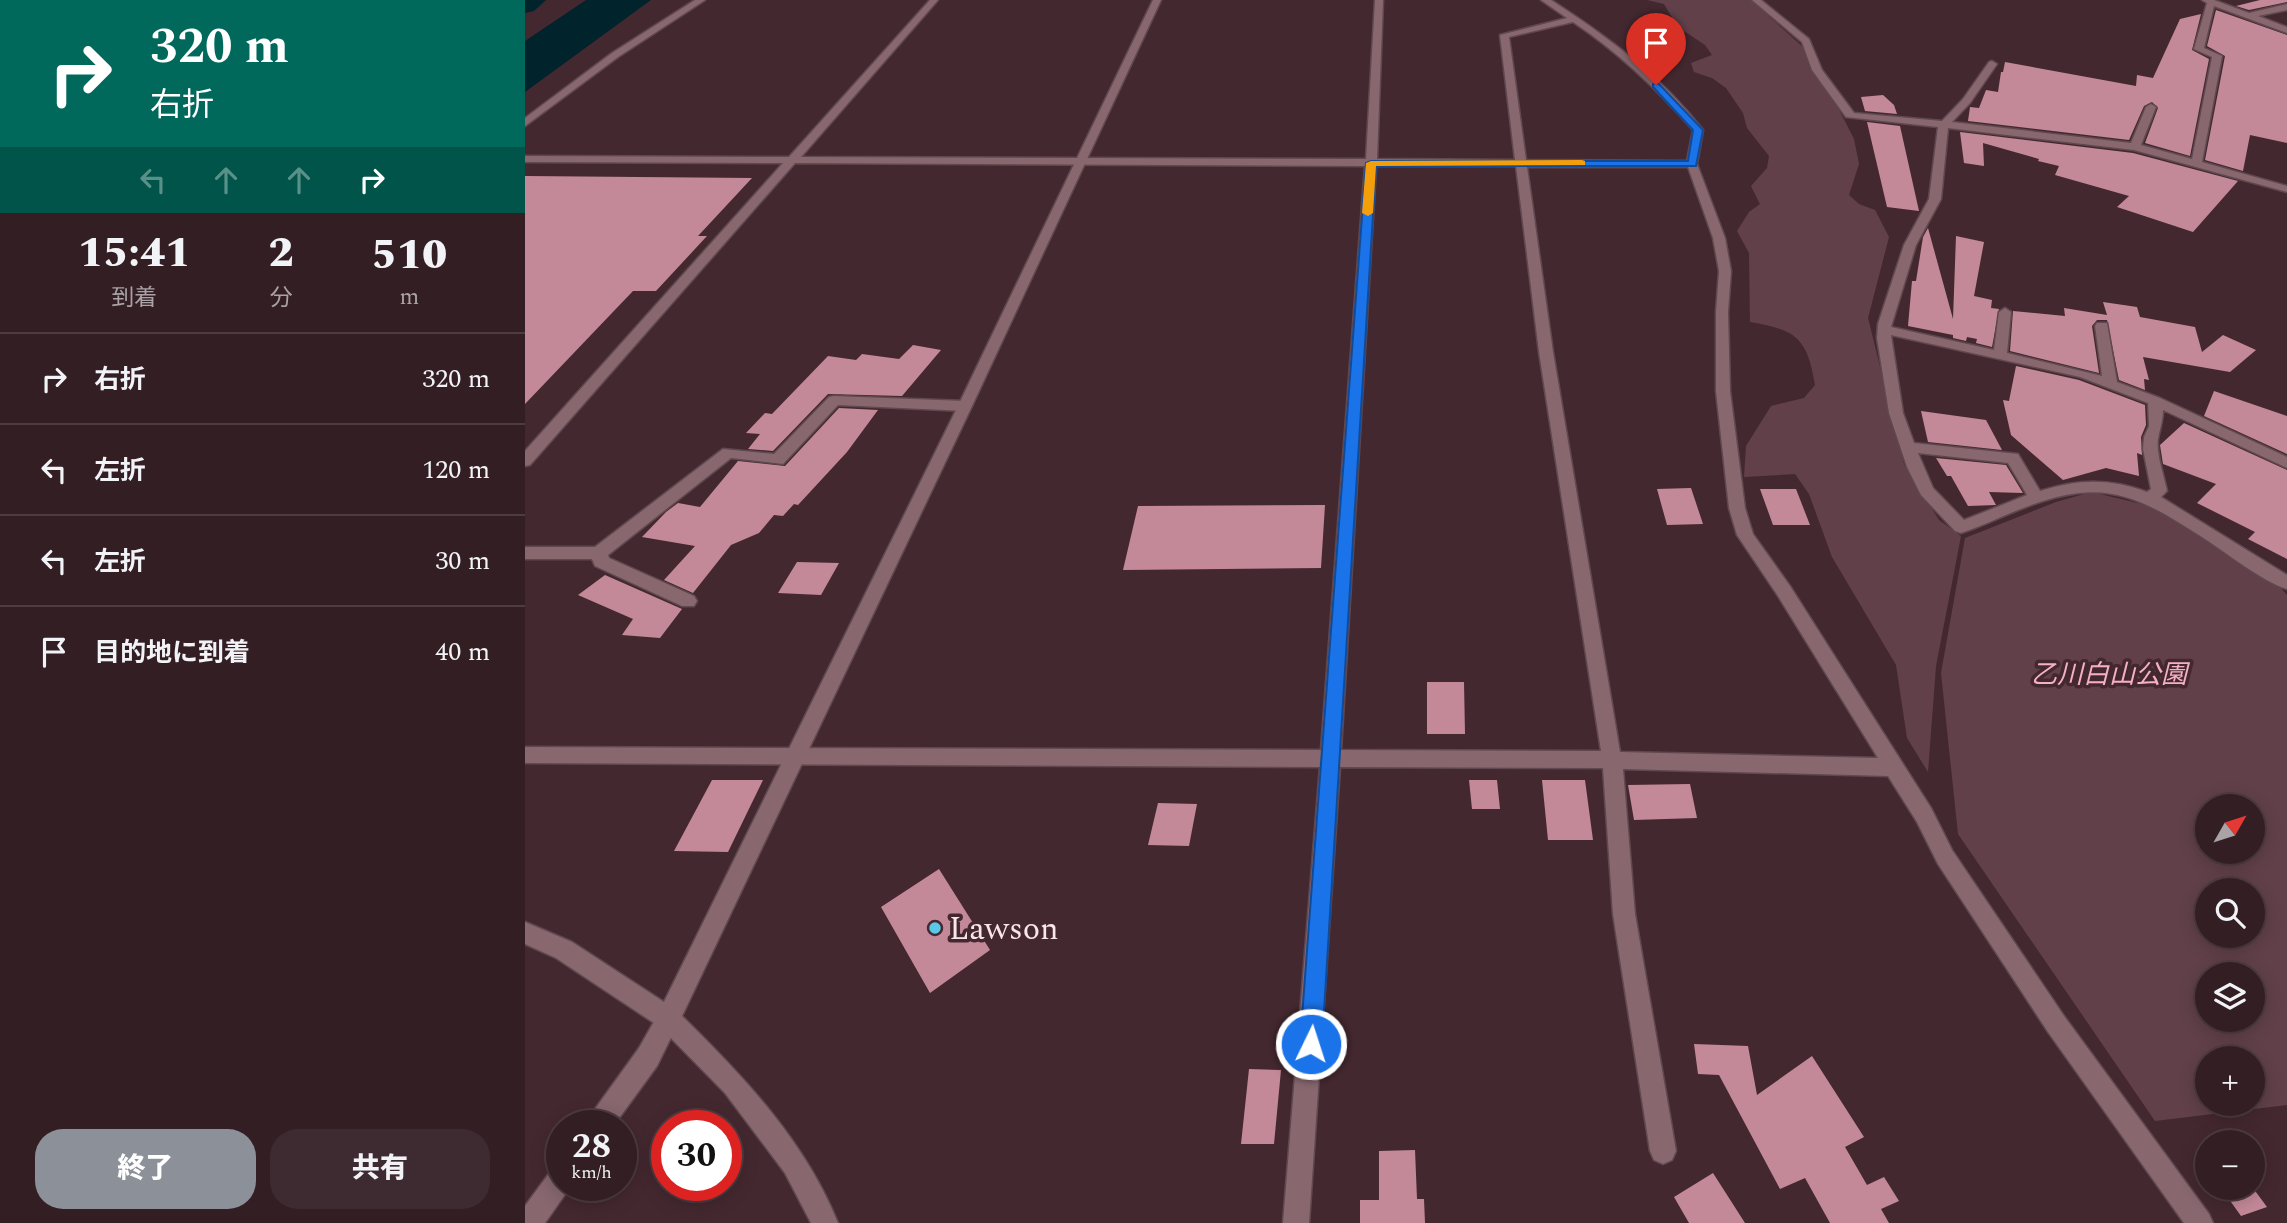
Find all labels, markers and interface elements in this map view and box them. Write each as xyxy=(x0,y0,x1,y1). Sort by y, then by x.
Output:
text: 320 m xyxy=(150,10,289,85)
pin xyxy=(1626,13,1686,85)
icon: arrive xyxy=(1637,24,1675,62)
icon: right xyxy=(35,28,126,119)
text: 右折 xyxy=(150,81,214,130)
icon: left xyxy=(134,161,172,199)
icon: ahead xyxy=(207,161,245,199)
icon: ahead xyxy=(280,161,318,199)
icon: right xyxy=(353,161,391,199)
text: 15:41 xyxy=(78,222,190,285)
text: 2 xyxy=(268,222,294,285)
text: 510 xyxy=(371,224,447,287)
text: m xyxy=(399,280,419,315)
text: 到着 xyxy=(111,281,157,316)
text: 分 xyxy=(269,281,292,316)
text: 320 m xyxy=(422,359,490,399)
icon: right xyxy=(35,360,73,398)
text: 右折 xyxy=(94,360,146,400)
text: 120 m xyxy=(422,450,490,490)
icon: left xyxy=(35,451,73,489)
text: 左折 xyxy=(94,451,146,491)
text: 30 m xyxy=(435,541,490,581)
icon: left xyxy=(35,542,73,580)
text: 左折 xyxy=(94,542,146,582)
text: 40 m xyxy=(435,632,490,672)
icon: arrive xyxy=(35,633,73,671)
text: 目的地に到着 xyxy=(94,633,250,673)
park label: 乙川白山公園 xyxy=(2031,655,2191,695)
north arrow xyxy=(2195,794,2265,864)
map controls xyxy=(2195,794,2265,1200)
button: search xyxy=(2195,878,2265,948)
place label: Lawson xyxy=(949,905,1059,954)
marker: Lawson xyxy=(927,920,943,936)
button: layers xyxy=(2195,962,2265,1032)
position arrow xyxy=(1274,1007,1348,1081)
button: + xyxy=(2195,1046,2265,1116)
speed limit sign: 30 xyxy=(651,1110,742,1201)
text: 28 xyxy=(572,1120,611,1173)
button: 終了 xyxy=(35,1129,256,1209)
button: 共有 xyxy=(270,1129,490,1209)
button: − xyxy=(2195,1130,2265,1200)
text: km/h xyxy=(571,1159,612,1186)

